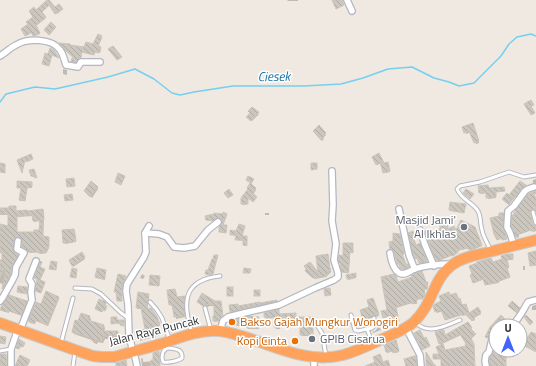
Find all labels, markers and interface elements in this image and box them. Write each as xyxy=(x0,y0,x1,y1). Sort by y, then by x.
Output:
water label: Ciesek xyxy=(258,66,293,86)
place label: Masjid Jami' Al Ikhlas xyxy=(395,210,456,243)
marker: Masjid Jami' Al Ikhlas xyxy=(459,222,469,232)
street label: Jalan Raya Puncak xyxy=(107,310,201,351)
place label: Bakso Gajah Mungkur Wonogiri xyxy=(240,312,398,331)
marker: Bakso Gajah Mungkur Wonogiri xyxy=(227,317,237,327)
north arrow xyxy=(488,318,528,358)
text: U xyxy=(504,320,512,336)
place label: GPIB Cisarua xyxy=(320,329,385,348)
place label: Kopi Cinta xyxy=(237,331,287,350)
marker: GPIB Cisarua xyxy=(307,334,317,344)
marker: Kopi Cinta xyxy=(290,336,300,346)

